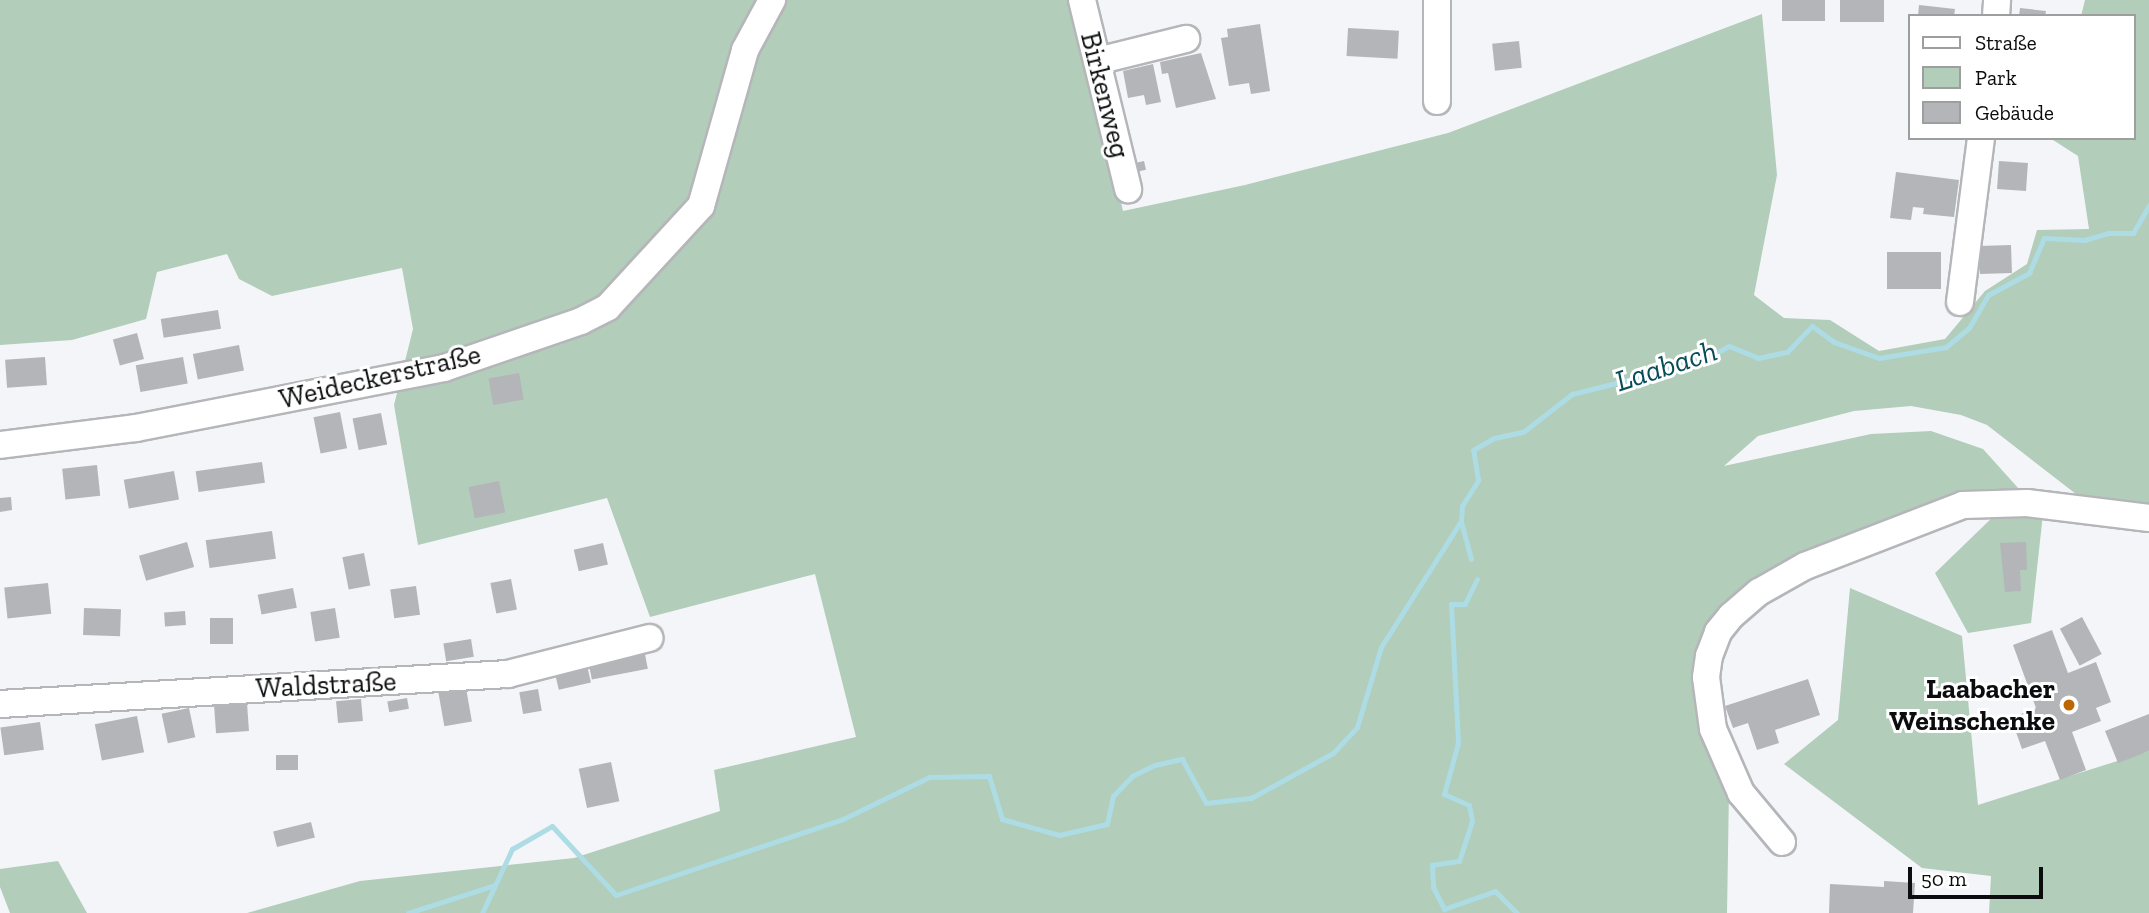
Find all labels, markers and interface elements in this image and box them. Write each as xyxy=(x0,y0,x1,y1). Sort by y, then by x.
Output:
legend xyxy=(1908,14,2135,140)
street label: Birkenweg xyxy=(1073,28,1137,162)
text: Straße xyxy=(1975,30,2037,55)
text: Park xyxy=(1975,65,2017,90)
text: Gebäude xyxy=(1975,100,2054,125)
water label: Laabach xyxy=(1611,333,1721,399)
street label: Weideckerstraße xyxy=(276,337,484,417)
street label: Waldstraße xyxy=(255,665,397,705)
place label: Laabacher Weinschenke xyxy=(1889,672,2055,738)
marker: Laabacher Weinschenke xyxy=(2061,697,2077,713)
scale bar xyxy=(1911,853,2046,897)
text: 50 m xyxy=(1921,866,1967,891)

